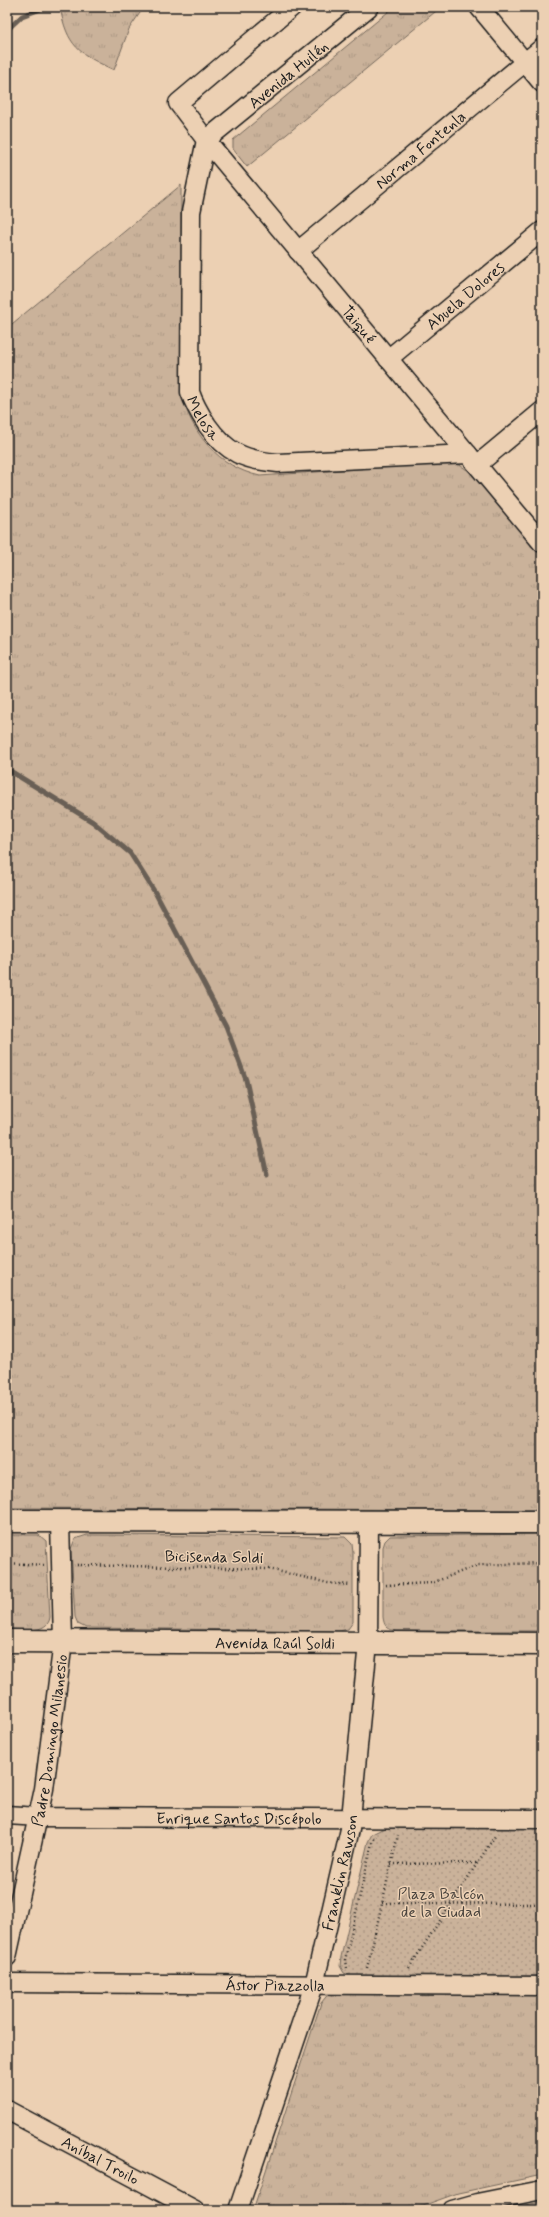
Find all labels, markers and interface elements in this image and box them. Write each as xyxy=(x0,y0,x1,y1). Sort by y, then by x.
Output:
street label: Avenida Huilén xyxy=(245,36,333,114)
street label: Norma Fontenla xyxy=(371,106,471,194)
street label: Abuela Dolores xyxy=(422,257,510,335)
street label: Taiqué xyxy=(336,301,380,348)
street label: Melosa xyxy=(181,393,224,446)
street label: Bicisenda Soldi xyxy=(165,1546,264,1569)
street label: Avenida Raúl Soldi xyxy=(215,1633,335,1655)
street label: Padre Domingo Milanesio xyxy=(27,1653,73,1829)
street label: Enrique Santos Discépolo xyxy=(156,1808,322,1830)
street label: Franklin Rawson xyxy=(318,1814,363,1933)
park label: Plaza Balcón de la Ciudad xyxy=(398,1884,484,1923)
street label: Ástor Piazzolla xyxy=(225,1975,325,1997)
street label: Aníbal Troilo xyxy=(57,2132,142,2190)

